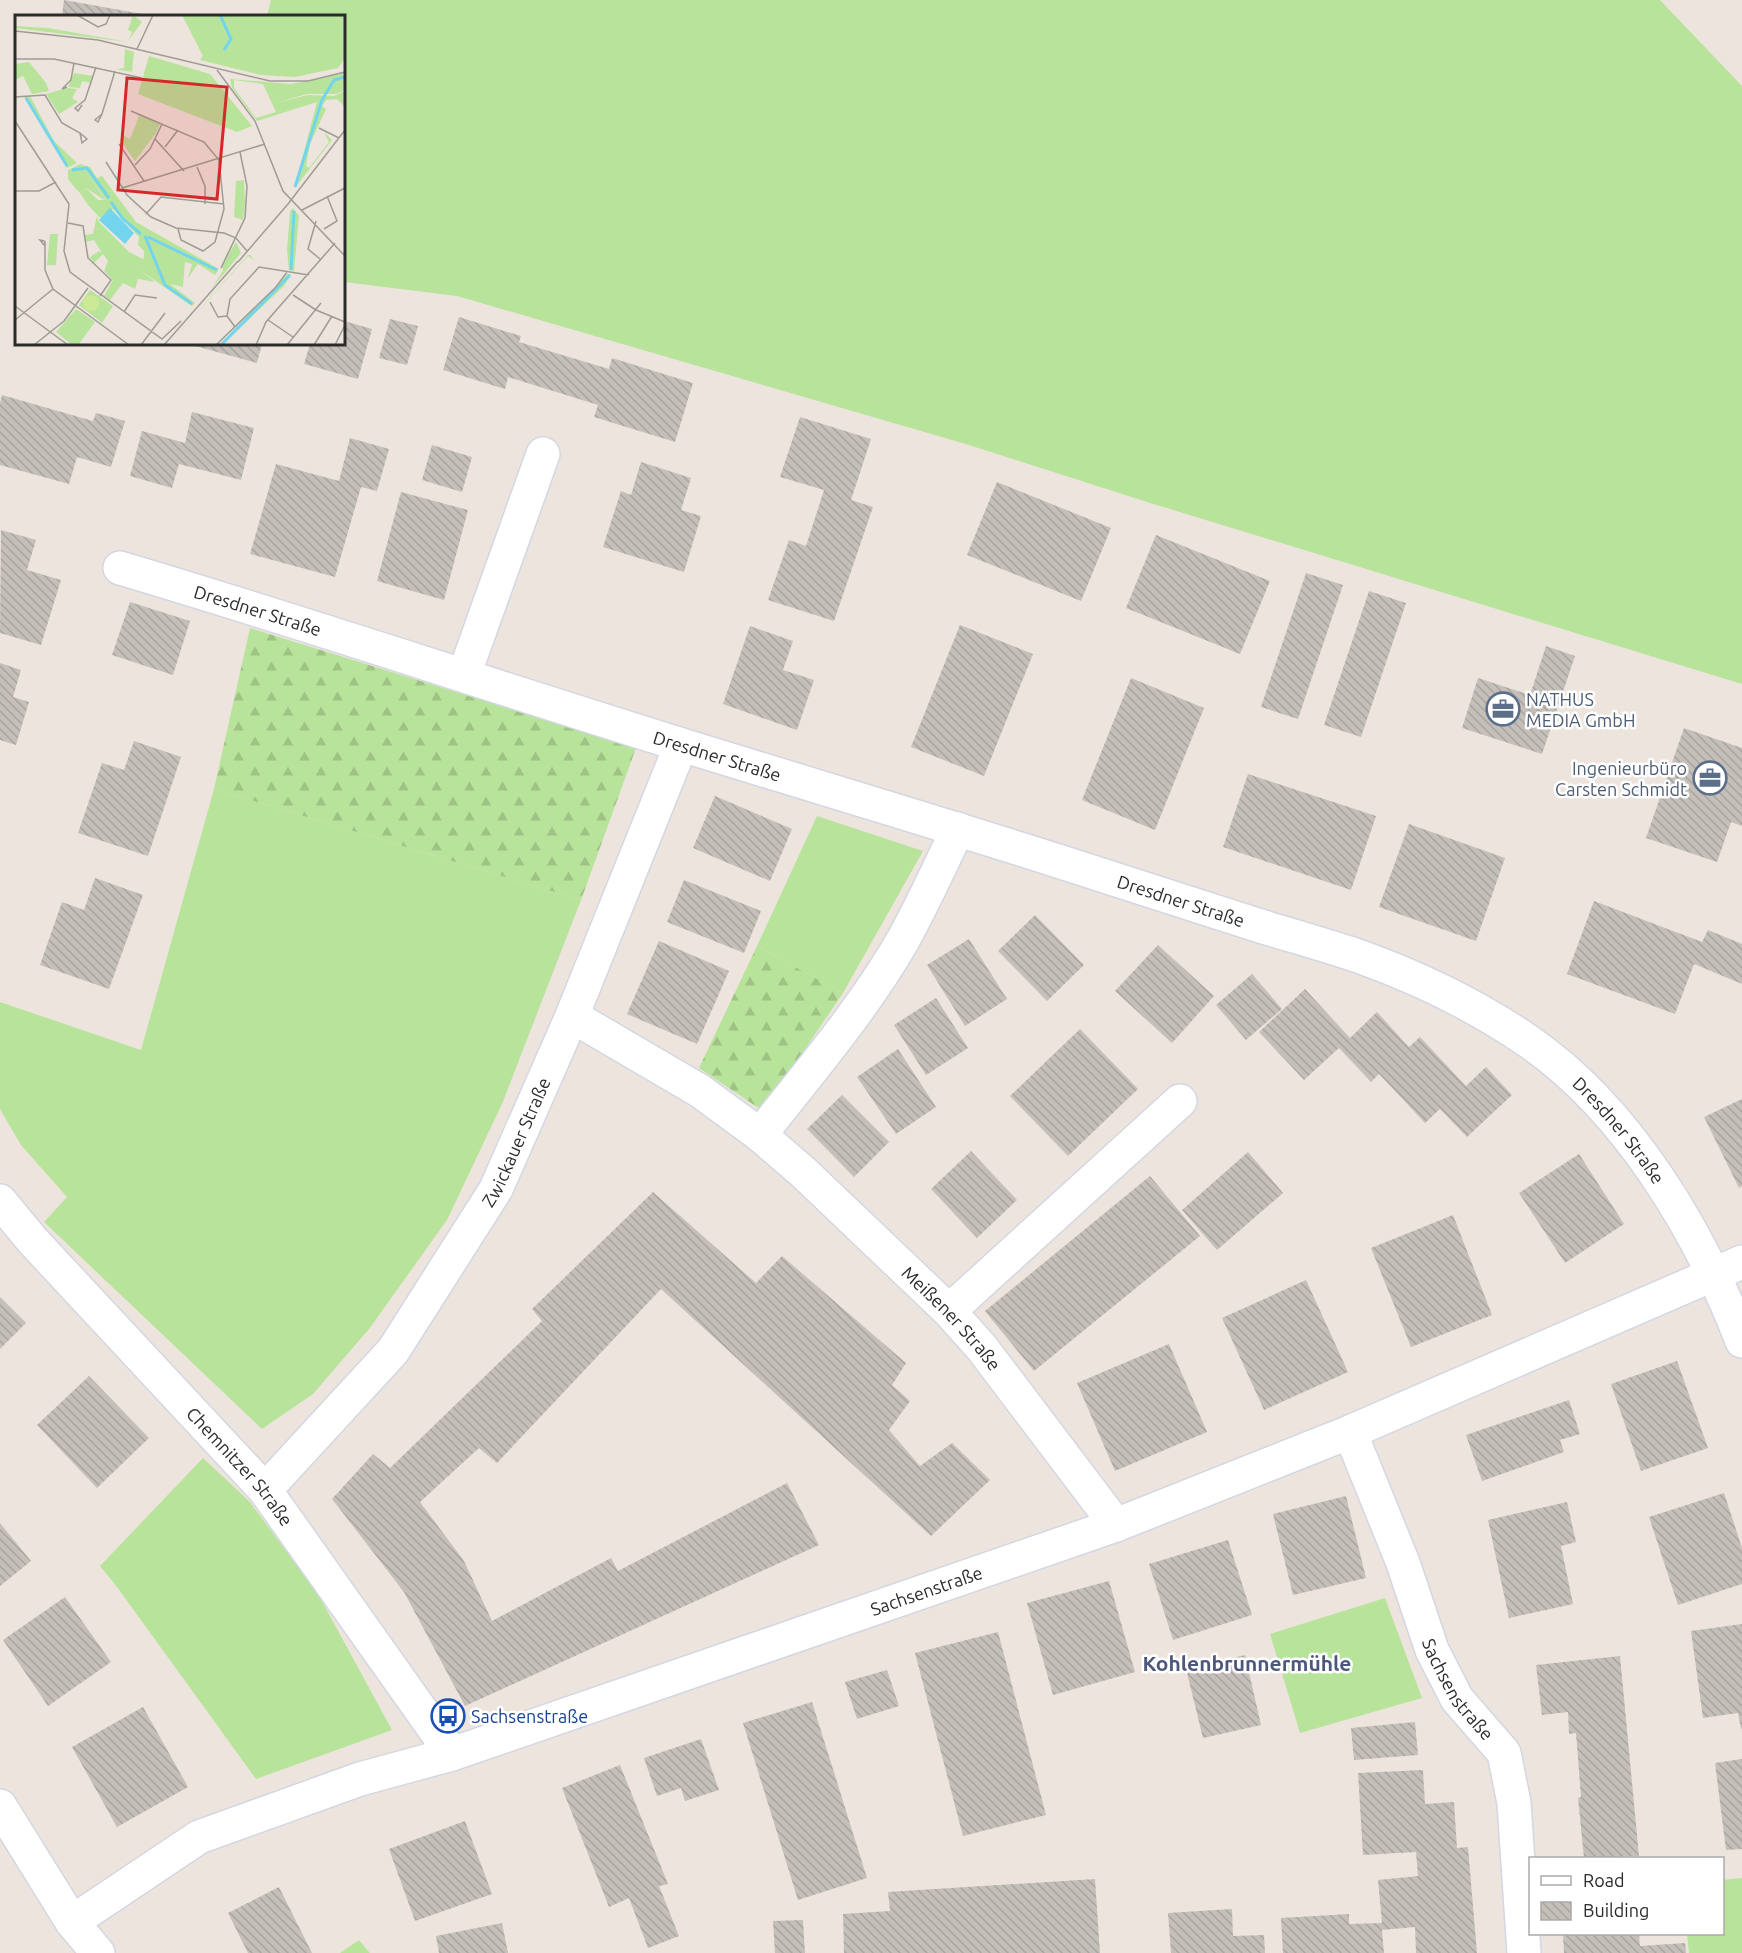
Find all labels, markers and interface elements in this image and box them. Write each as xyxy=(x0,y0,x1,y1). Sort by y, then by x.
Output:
inset map xyxy=(15,15,345,345)
street label: Dresdner Straße xyxy=(192,581,324,639)
place label: NATHUS MEDIA GmbH xyxy=(1526,689,1635,730)
office icon: NATHUS MEDIA GmbH xyxy=(1485,691,1521,727)
street label: Dresdner Straße xyxy=(651,727,784,785)
place label: Ingenieurbüro Carsten Schmidt xyxy=(1555,758,1687,799)
office icon: Ingenieurbüro Carsten Schmidt xyxy=(1692,760,1728,796)
street label: Dresdner Straße xyxy=(1115,871,1247,930)
street label: Dresdner Straße xyxy=(1569,1073,1669,1187)
street label: Zwickauer Straße xyxy=(478,1074,554,1210)
street label: Meißener Straße xyxy=(898,1262,1005,1374)
street label: Chemnitzer Straße xyxy=(183,1403,297,1529)
street label: Sachsenstraße xyxy=(868,1562,985,1619)
street label: Sachsenstraße xyxy=(1419,1636,1498,1744)
district label: Kohlenbrunnermühle xyxy=(1143,1651,1351,1675)
bus stop icon: Sachsenstraße xyxy=(430,1698,466,1734)
place label: Sachsenstraße xyxy=(471,1706,588,1726)
legend xyxy=(1529,1857,1724,1935)
text: Road xyxy=(1583,1870,1625,1890)
text: Building xyxy=(1583,1900,1649,1920)

